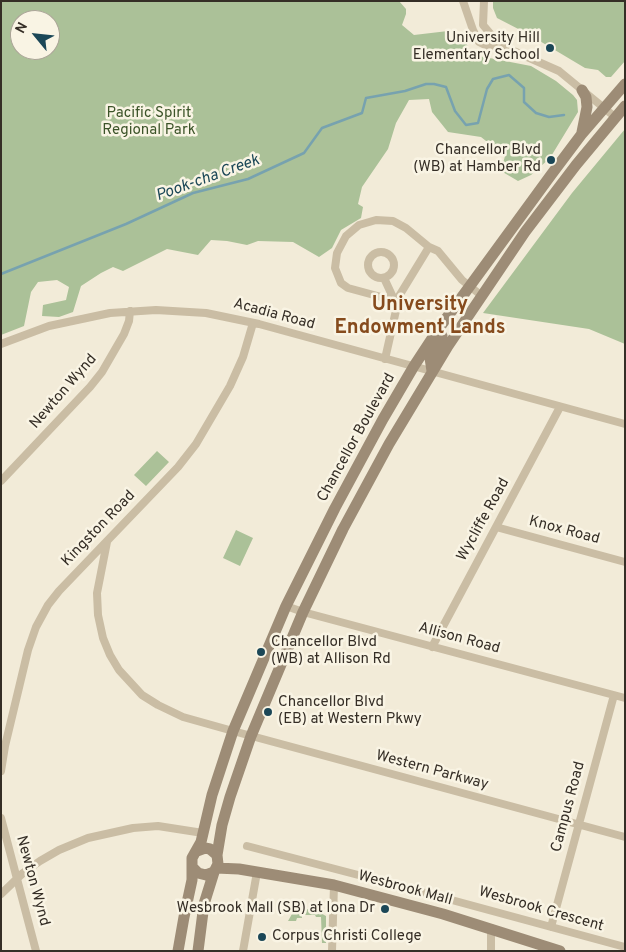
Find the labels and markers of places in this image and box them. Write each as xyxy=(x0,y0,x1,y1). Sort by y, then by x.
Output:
place label: University Hill Elementary School xyxy=(413,30,540,65)
marker: University Hill Elementary School xyxy=(544,42,556,54)
place label: Chancellor Blvd (WB) at Hamber Rd xyxy=(413,142,541,177)
marker: Chancellor Blvd (WB) at Hamber Rd xyxy=(545,154,557,166)
place label: Chancellor Blvd (WB) at Allison Rd xyxy=(271,634,391,669)
marker: Chancellor Blvd (WB) at Allison Rd xyxy=(255,646,267,658)
place label: Chancellor Blvd (EB) at Western Pkwy xyxy=(278,694,422,729)
marker: Chancellor Blvd (EB) at Western Pkwy xyxy=(262,706,274,718)
place label: Wesbrook Mall (SB) at Iona Dr xyxy=(177,900,375,918)
marker: Wesbrook Mall (SB) at Iona Dr xyxy=(379,903,391,915)
place label: Corpus Christi College xyxy=(272,928,422,946)
marker: Corpus Christi College xyxy=(256,931,268,943)

